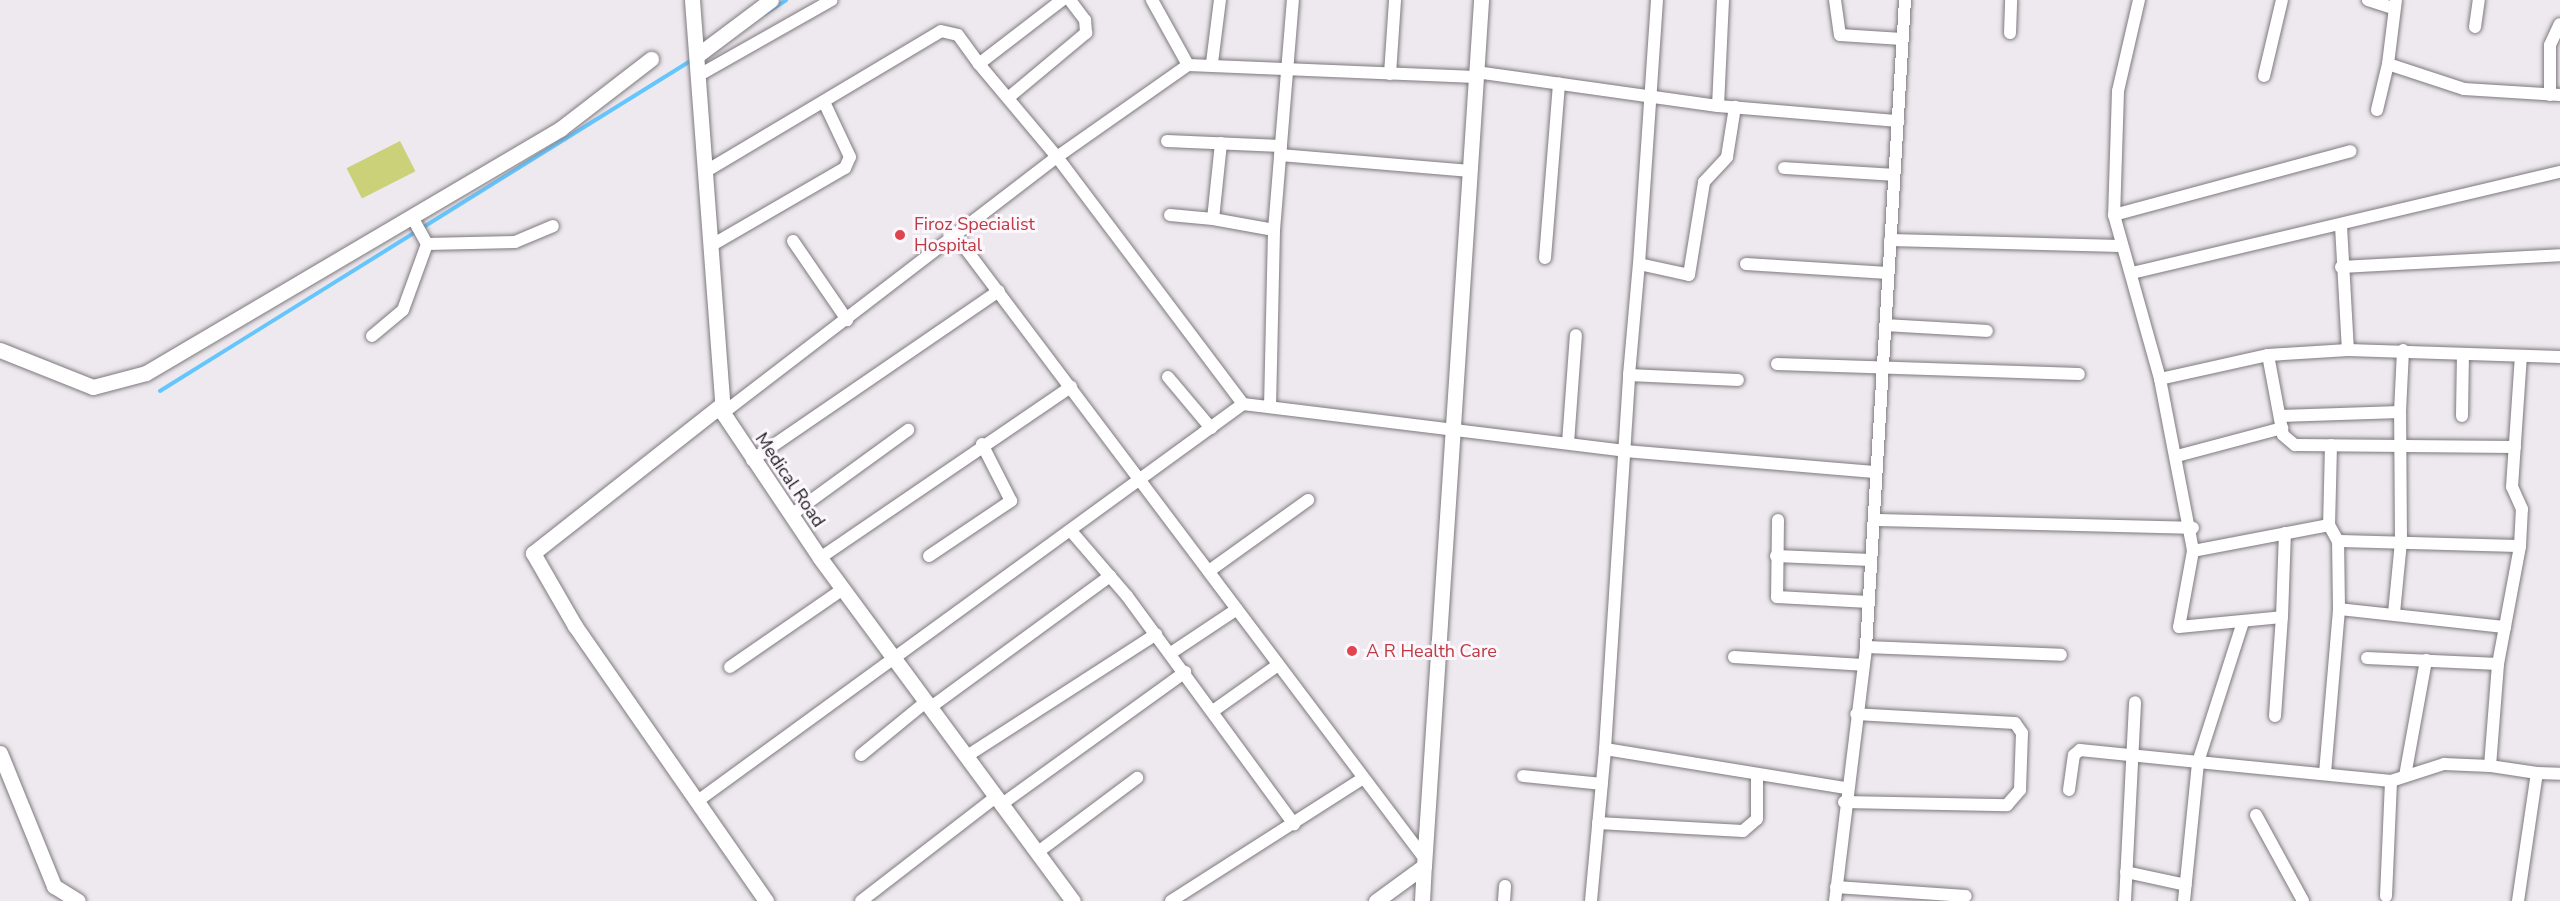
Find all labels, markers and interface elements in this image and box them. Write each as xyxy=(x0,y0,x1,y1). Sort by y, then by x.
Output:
place label: Firoz Specialist Hospital xyxy=(914,214,1035,256)
marker: Firoz Specialist Hospital xyxy=(891,226,909,244)
street label: Medical Road xyxy=(750,429,830,531)
place label: A R Health Care xyxy=(1366,640,1497,662)
marker: A R Health Care xyxy=(1343,642,1361,660)

